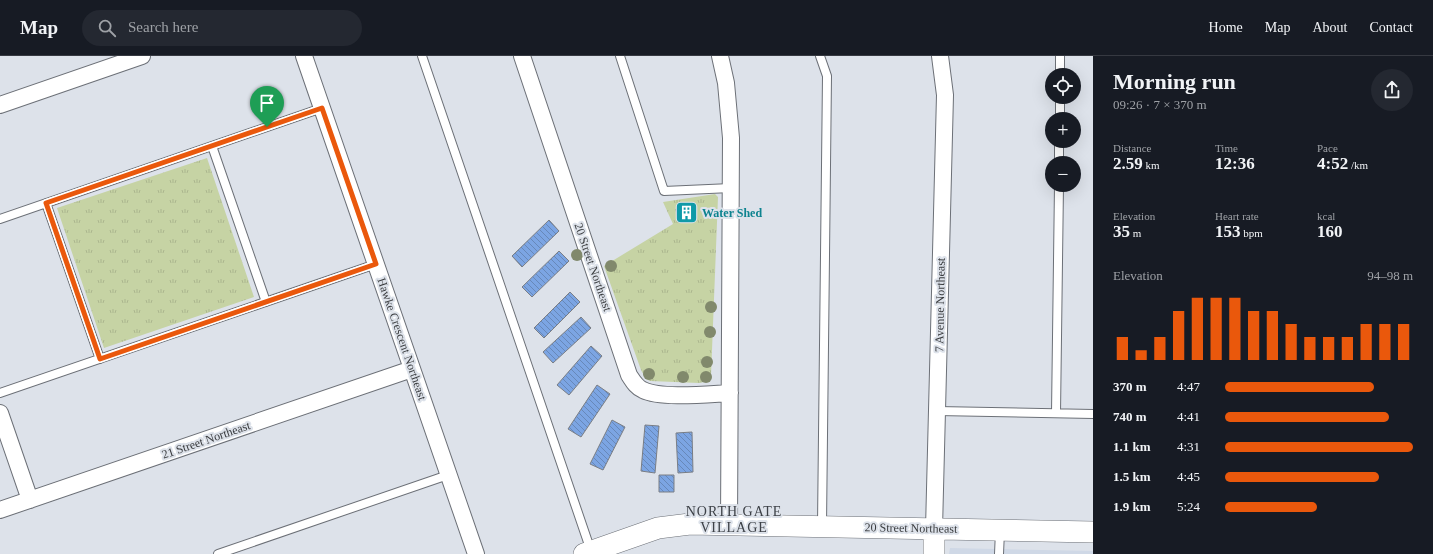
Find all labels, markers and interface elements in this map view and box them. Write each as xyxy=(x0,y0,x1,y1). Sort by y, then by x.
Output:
search box xyxy=(82,10,362,46)
text: Map xyxy=(20,17,58,38)
icon: search xyxy=(96,17,118,39)
text: Search here xyxy=(128,19,198,35)
text: Home xyxy=(1209,20,1243,35)
text: Map xyxy=(1265,20,1290,35)
text: About xyxy=(1312,20,1347,35)
text: Contact xyxy=(1369,20,1413,35)
map controls xyxy=(1045,68,1081,192)
button: locate xyxy=(1045,68,1081,104)
text: Morning run xyxy=(1113,69,1236,94)
button: share xyxy=(1371,69,1413,111)
pin xyxy=(250,86,284,127)
icon: arrive xyxy=(256,92,278,114)
text: 09:26 · 7 × 370 m xyxy=(1113,97,1207,112)
button: + xyxy=(1045,112,1081,148)
text: Distance xyxy=(1113,142,1151,154)
text: Time xyxy=(1215,142,1238,154)
text: Pace xyxy=(1317,142,1338,154)
text: 2.59 xyxy=(1113,154,1143,173)
text: 12:36 xyxy=(1215,154,1255,173)
text: 4:52 xyxy=(1317,154,1348,173)
button: − xyxy=(1045,156,1081,192)
text: km xyxy=(1143,159,1160,171)
text: /km xyxy=(1348,159,1368,171)
building icon: Water Shed xyxy=(673,200,699,226)
place label: Water Shed xyxy=(702,206,762,220)
text: Elevation xyxy=(1113,210,1155,222)
text: Heart rate xyxy=(1215,210,1259,222)
text: kcal xyxy=(1317,210,1335,222)
street label: 20 Street Northeast xyxy=(571,221,615,314)
text: 35 xyxy=(1113,222,1130,241)
text: 153 xyxy=(1215,222,1241,241)
text: 160 xyxy=(1317,222,1343,241)
text: m xyxy=(1130,227,1141,239)
text: bpm xyxy=(1241,227,1263,239)
street label: 7 Avenue Northeast xyxy=(932,257,948,352)
text: Elevation xyxy=(1113,268,1163,283)
text: 94–98 m xyxy=(1367,268,1413,283)
street label: Hawke Crescent Northeast xyxy=(374,276,430,403)
text: 370 m xyxy=(1113,379,1147,394)
text: 4:47 xyxy=(1177,379,1200,394)
text: 740 m xyxy=(1113,409,1147,424)
text: 4:41 xyxy=(1177,409,1200,424)
street label: 21 Street Northeast xyxy=(160,418,253,462)
text: 1.1 km xyxy=(1113,439,1151,454)
text: 4:31 xyxy=(1177,439,1200,454)
text: 1.5 km xyxy=(1113,469,1151,484)
text: 4:45 xyxy=(1177,469,1200,484)
text: 1.9 km xyxy=(1113,499,1151,514)
text: 5:24 xyxy=(1177,499,1200,514)
district label: NORTH GATE VILLAGE xyxy=(686,504,782,535)
street label: 20 Street Northeast xyxy=(865,520,958,536)

